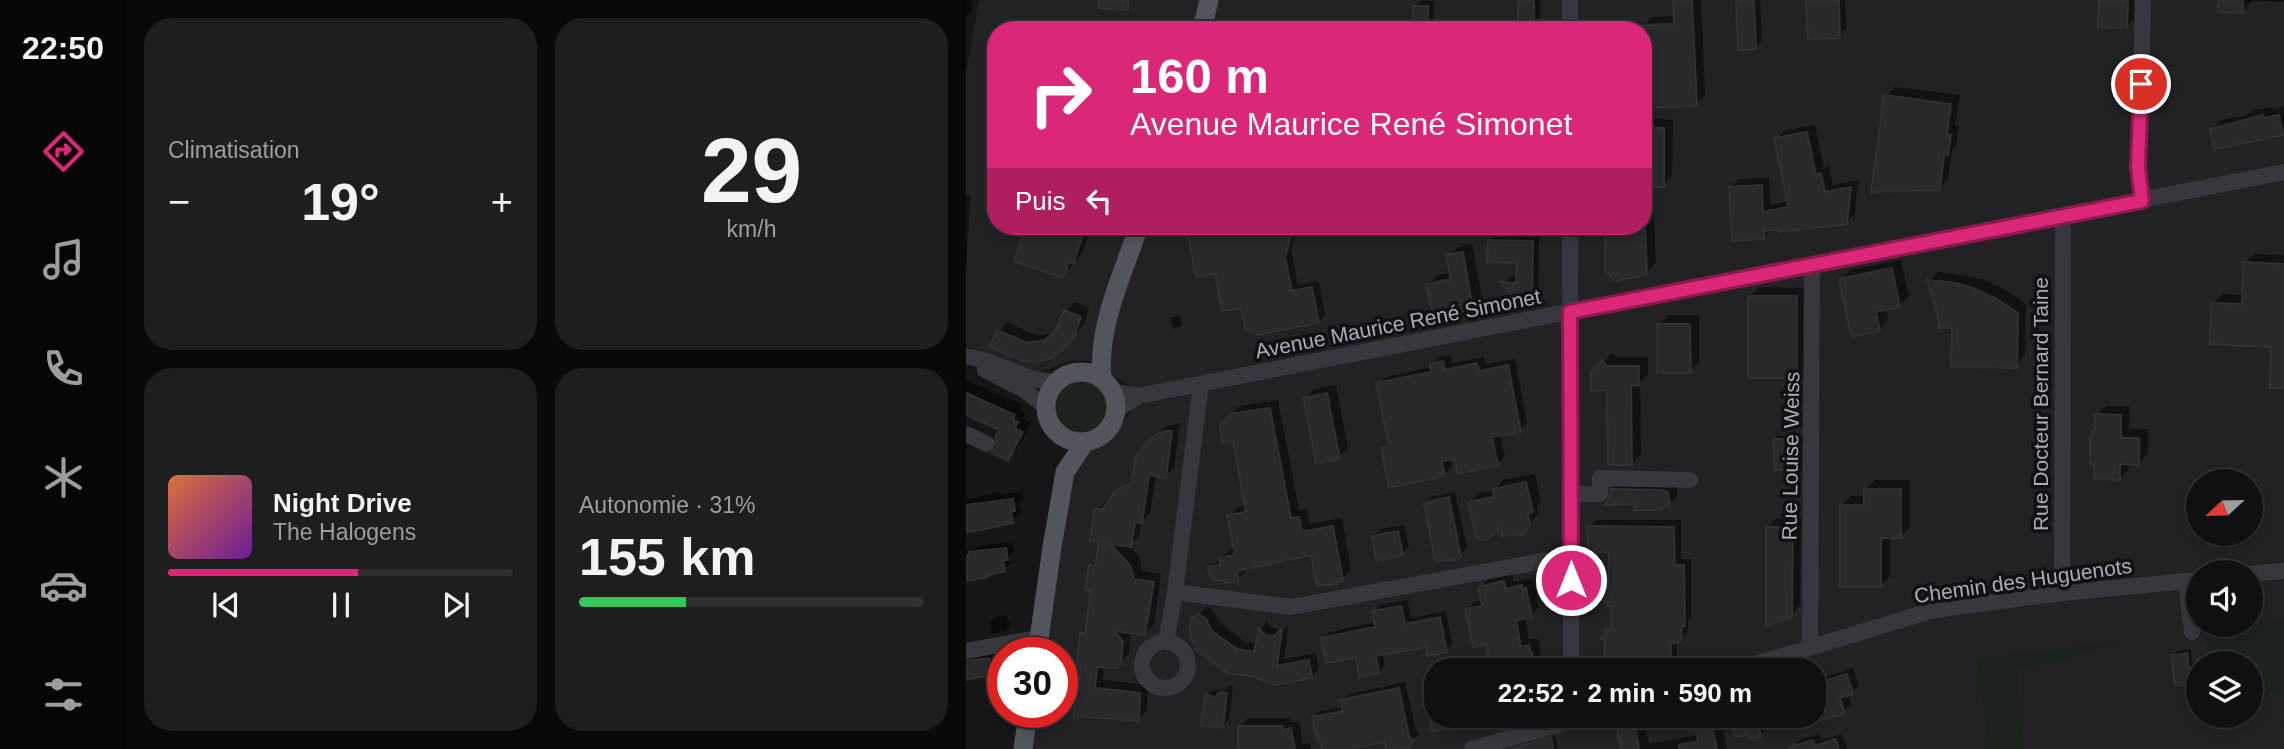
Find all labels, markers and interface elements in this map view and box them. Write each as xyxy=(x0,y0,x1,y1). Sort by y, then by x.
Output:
text: 22:50 xyxy=(22,30,104,66)
icon: right xyxy=(1015,49,1106,140)
text: 160 m xyxy=(1130,49,1269,103)
pin xyxy=(2111,54,2171,114)
icon: arrive xyxy=(2122,65,2160,103)
text: Avenue Maurice René Simonet xyxy=(1130,106,1572,142)
text: 29 xyxy=(701,120,802,221)
icon: directions xyxy=(39,127,88,176)
text: Climatisation xyxy=(168,137,300,163)
text: 19° xyxy=(301,173,380,231)
text: − xyxy=(168,181,190,223)
text: + xyxy=(491,181,513,223)
icon: left xyxy=(1080,182,1118,220)
text: Puis xyxy=(1015,186,1066,216)
text: km/h xyxy=(727,216,776,242)
icon: music xyxy=(39,235,88,284)
street label: Rue Docteur Bernard Taine xyxy=(2029,277,2052,531)
street label: Avenue Maurice René Simonet xyxy=(1253,284,1543,362)
icon: phone xyxy=(39,344,88,393)
street label: Rue Louise Weiss xyxy=(1778,371,1803,541)
icon: climate xyxy=(39,453,88,502)
north arrow xyxy=(2186,469,2263,546)
map controls xyxy=(2186,469,2263,728)
text: Night Drive xyxy=(273,488,412,518)
text: Autonomie · 31% xyxy=(579,492,755,518)
text: The Halogens xyxy=(273,519,416,545)
text: 155 km xyxy=(579,528,755,586)
position arrow xyxy=(1534,543,1608,617)
street label: Chemin des Huguenots xyxy=(1913,554,2133,607)
button: sound xyxy=(2186,560,2263,637)
icon: car xyxy=(39,561,88,610)
icon: previous xyxy=(207,586,245,624)
icon: pause xyxy=(322,586,360,624)
icon: next xyxy=(437,586,475,624)
speed limit sign: 30 xyxy=(987,637,1078,728)
button: layers xyxy=(2186,651,2263,728)
icon: filters xyxy=(39,670,88,719)
text: 22:52 · 2 min · 590 m xyxy=(1498,678,1752,708)

